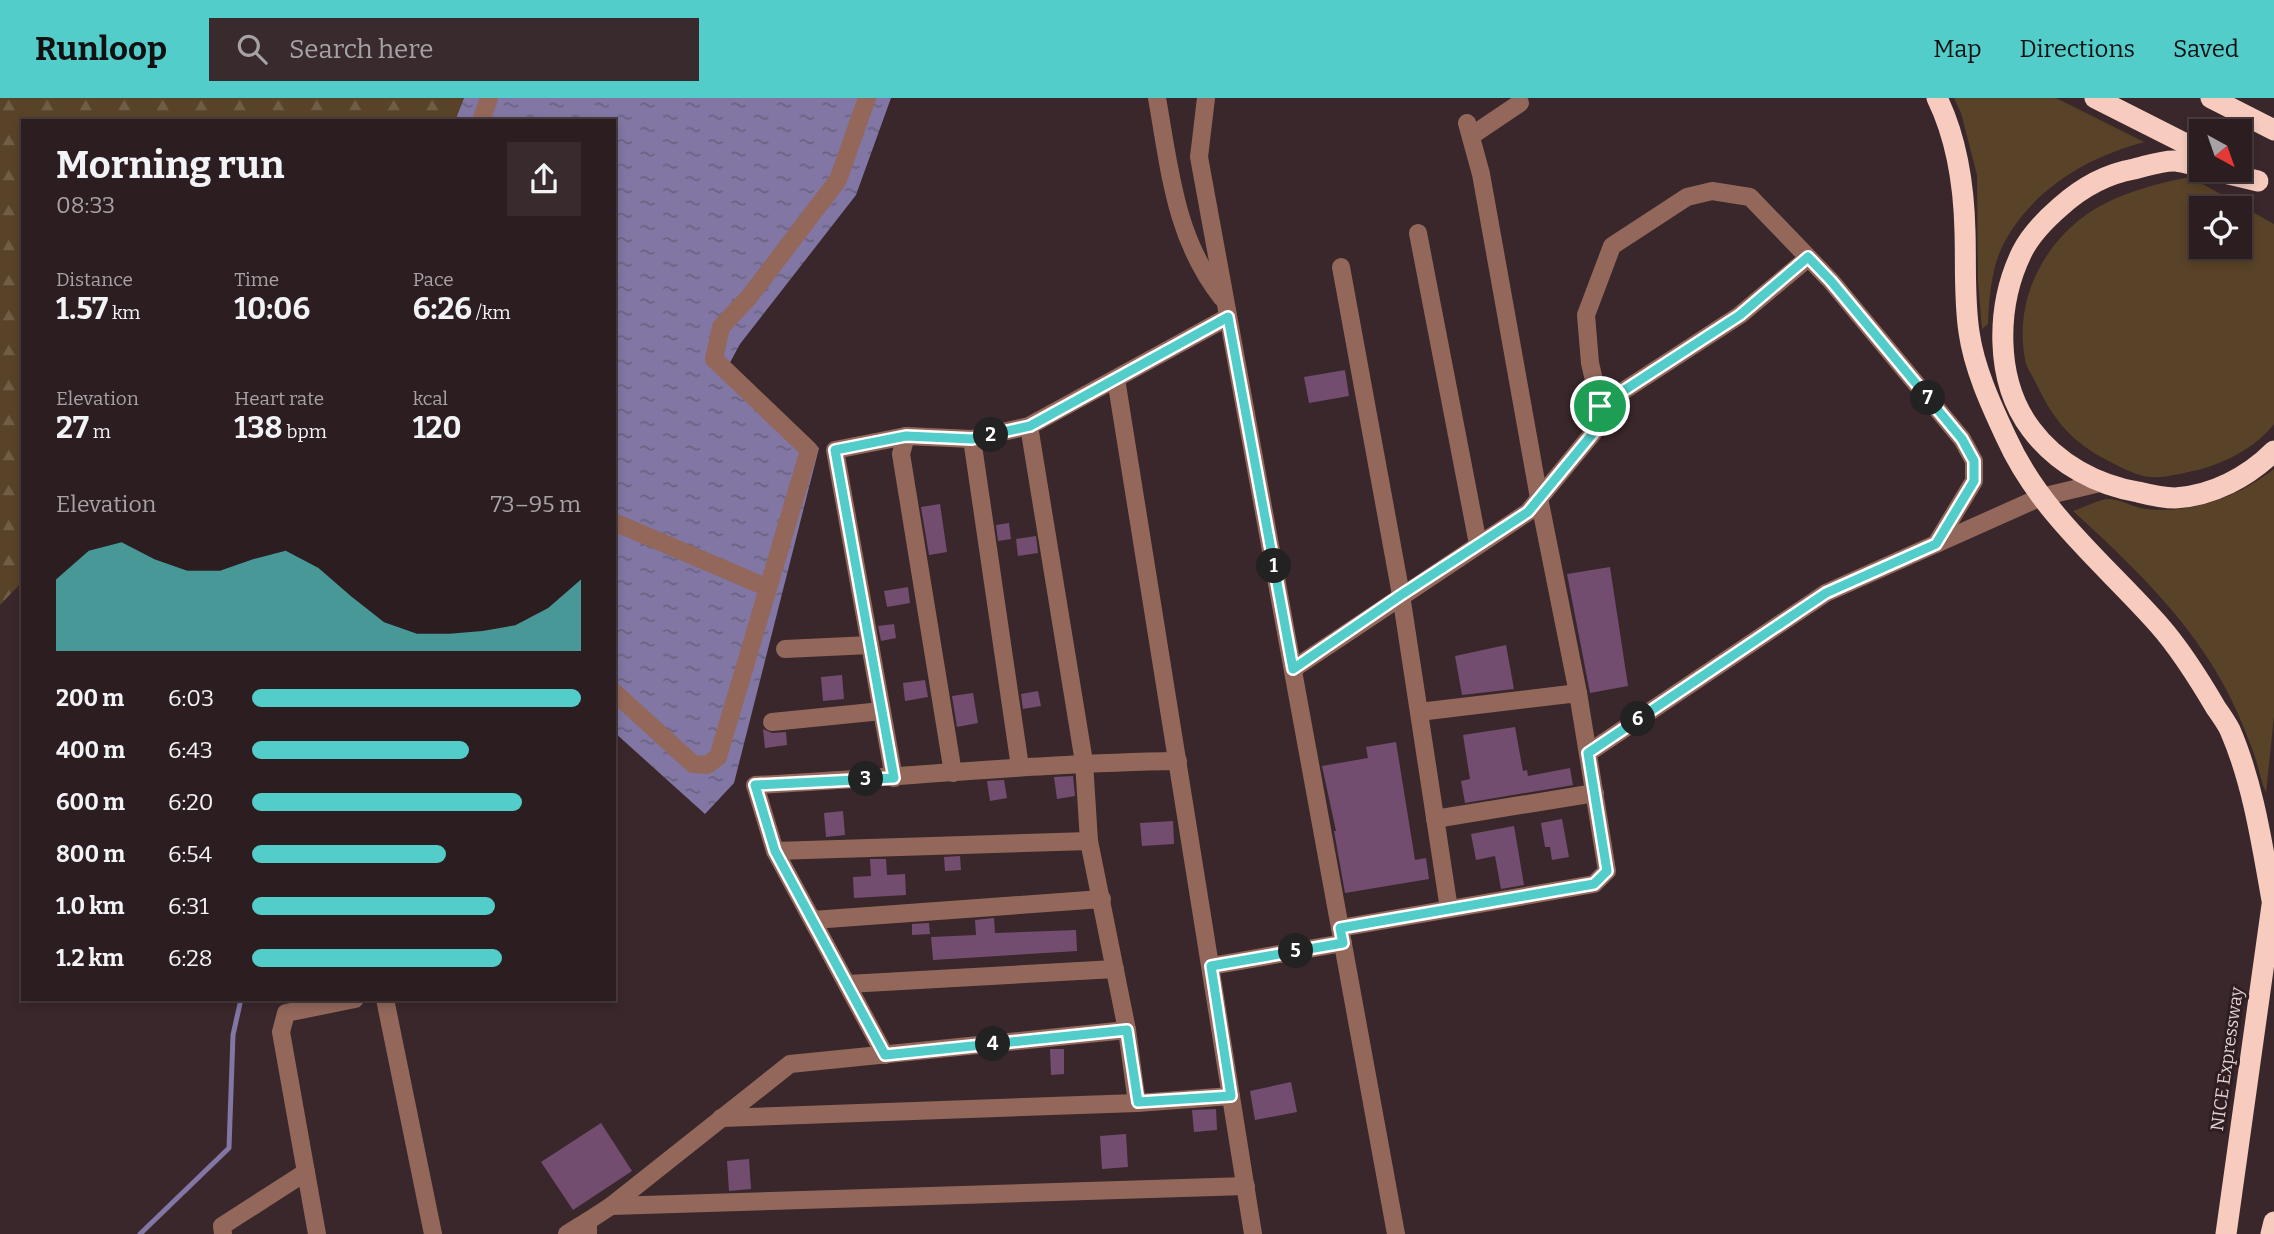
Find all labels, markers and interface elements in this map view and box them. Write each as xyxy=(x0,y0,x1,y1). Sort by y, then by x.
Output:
search box xyxy=(209,18,699,81)
text: Runloop xyxy=(35,29,167,69)
icon: search xyxy=(233,30,271,68)
text: Search here xyxy=(289,34,433,65)
text: Map xyxy=(1933,35,1982,63)
text: Directions xyxy=(2020,35,2135,63)
text: Saved xyxy=(2173,35,2239,63)
north arrow xyxy=(2189,119,2252,182)
map controls xyxy=(2189,119,2252,259)
text: Morning run xyxy=(56,142,284,188)
button: share xyxy=(507,142,581,216)
text: 08:33 xyxy=(56,191,115,219)
button: locate xyxy=(2189,196,2252,259)
text: Distance xyxy=(56,268,133,291)
text: Time xyxy=(234,268,279,291)
text: Pace xyxy=(413,268,454,291)
text: 1.57 xyxy=(56,291,108,327)
text: 10:06 xyxy=(234,291,310,327)
text: 6:26 xyxy=(413,291,472,327)
text: km xyxy=(108,301,141,324)
text: /km xyxy=(472,301,511,324)
pin xyxy=(1570,376,1630,436)
pin: 7 xyxy=(1910,380,1946,416)
text: 7 xyxy=(1922,386,1933,409)
text: Elevation xyxy=(56,387,139,410)
text: Heart rate xyxy=(234,387,324,410)
text: kcal xyxy=(413,387,448,410)
icon: arrive xyxy=(1581,387,1619,425)
text: 27 xyxy=(56,410,89,446)
text: 138 xyxy=(234,410,283,446)
text: 120 xyxy=(413,410,462,446)
pin: 2 xyxy=(974,418,1009,452)
text: m xyxy=(89,420,111,443)
text: bpm xyxy=(283,420,327,443)
text: 2 xyxy=(985,423,996,446)
text: Elevation xyxy=(56,490,156,518)
text: 73–95 m xyxy=(490,490,581,518)
pin: 1 xyxy=(1256,548,1292,584)
text: 1 xyxy=(1269,554,1278,577)
text: 200 m xyxy=(56,684,124,712)
text: 6:03 xyxy=(168,684,214,712)
pin: 6 xyxy=(1620,702,1656,736)
text: 6 xyxy=(1632,707,1643,730)
text: 400 m xyxy=(56,736,125,764)
text: 6:43 xyxy=(168,736,213,764)
pin: 3 xyxy=(848,762,884,796)
text: 3 xyxy=(860,767,871,790)
text: 600 m xyxy=(56,788,125,816)
text: 6:20 xyxy=(168,788,214,816)
text: 800 m xyxy=(56,840,125,868)
text: 6:54 xyxy=(168,840,212,868)
text: 1.0 km xyxy=(56,892,125,920)
text: 6:31 xyxy=(168,892,209,920)
pin: 5 xyxy=(1278,934,1314,968)
text: 5 xyxy=(1290,939,1301,962)
text: 1.2 km xyxy=(56,944,124,972)
text: 6:28 xyxy=(168,944,213,972)
street label: NICE Expressway xyxy=(2206,985,2248,1132)
pin: 4 xyxy=(976,1026,1010,1062)
text: 4 xyxy=(987,1032,998,1055)

